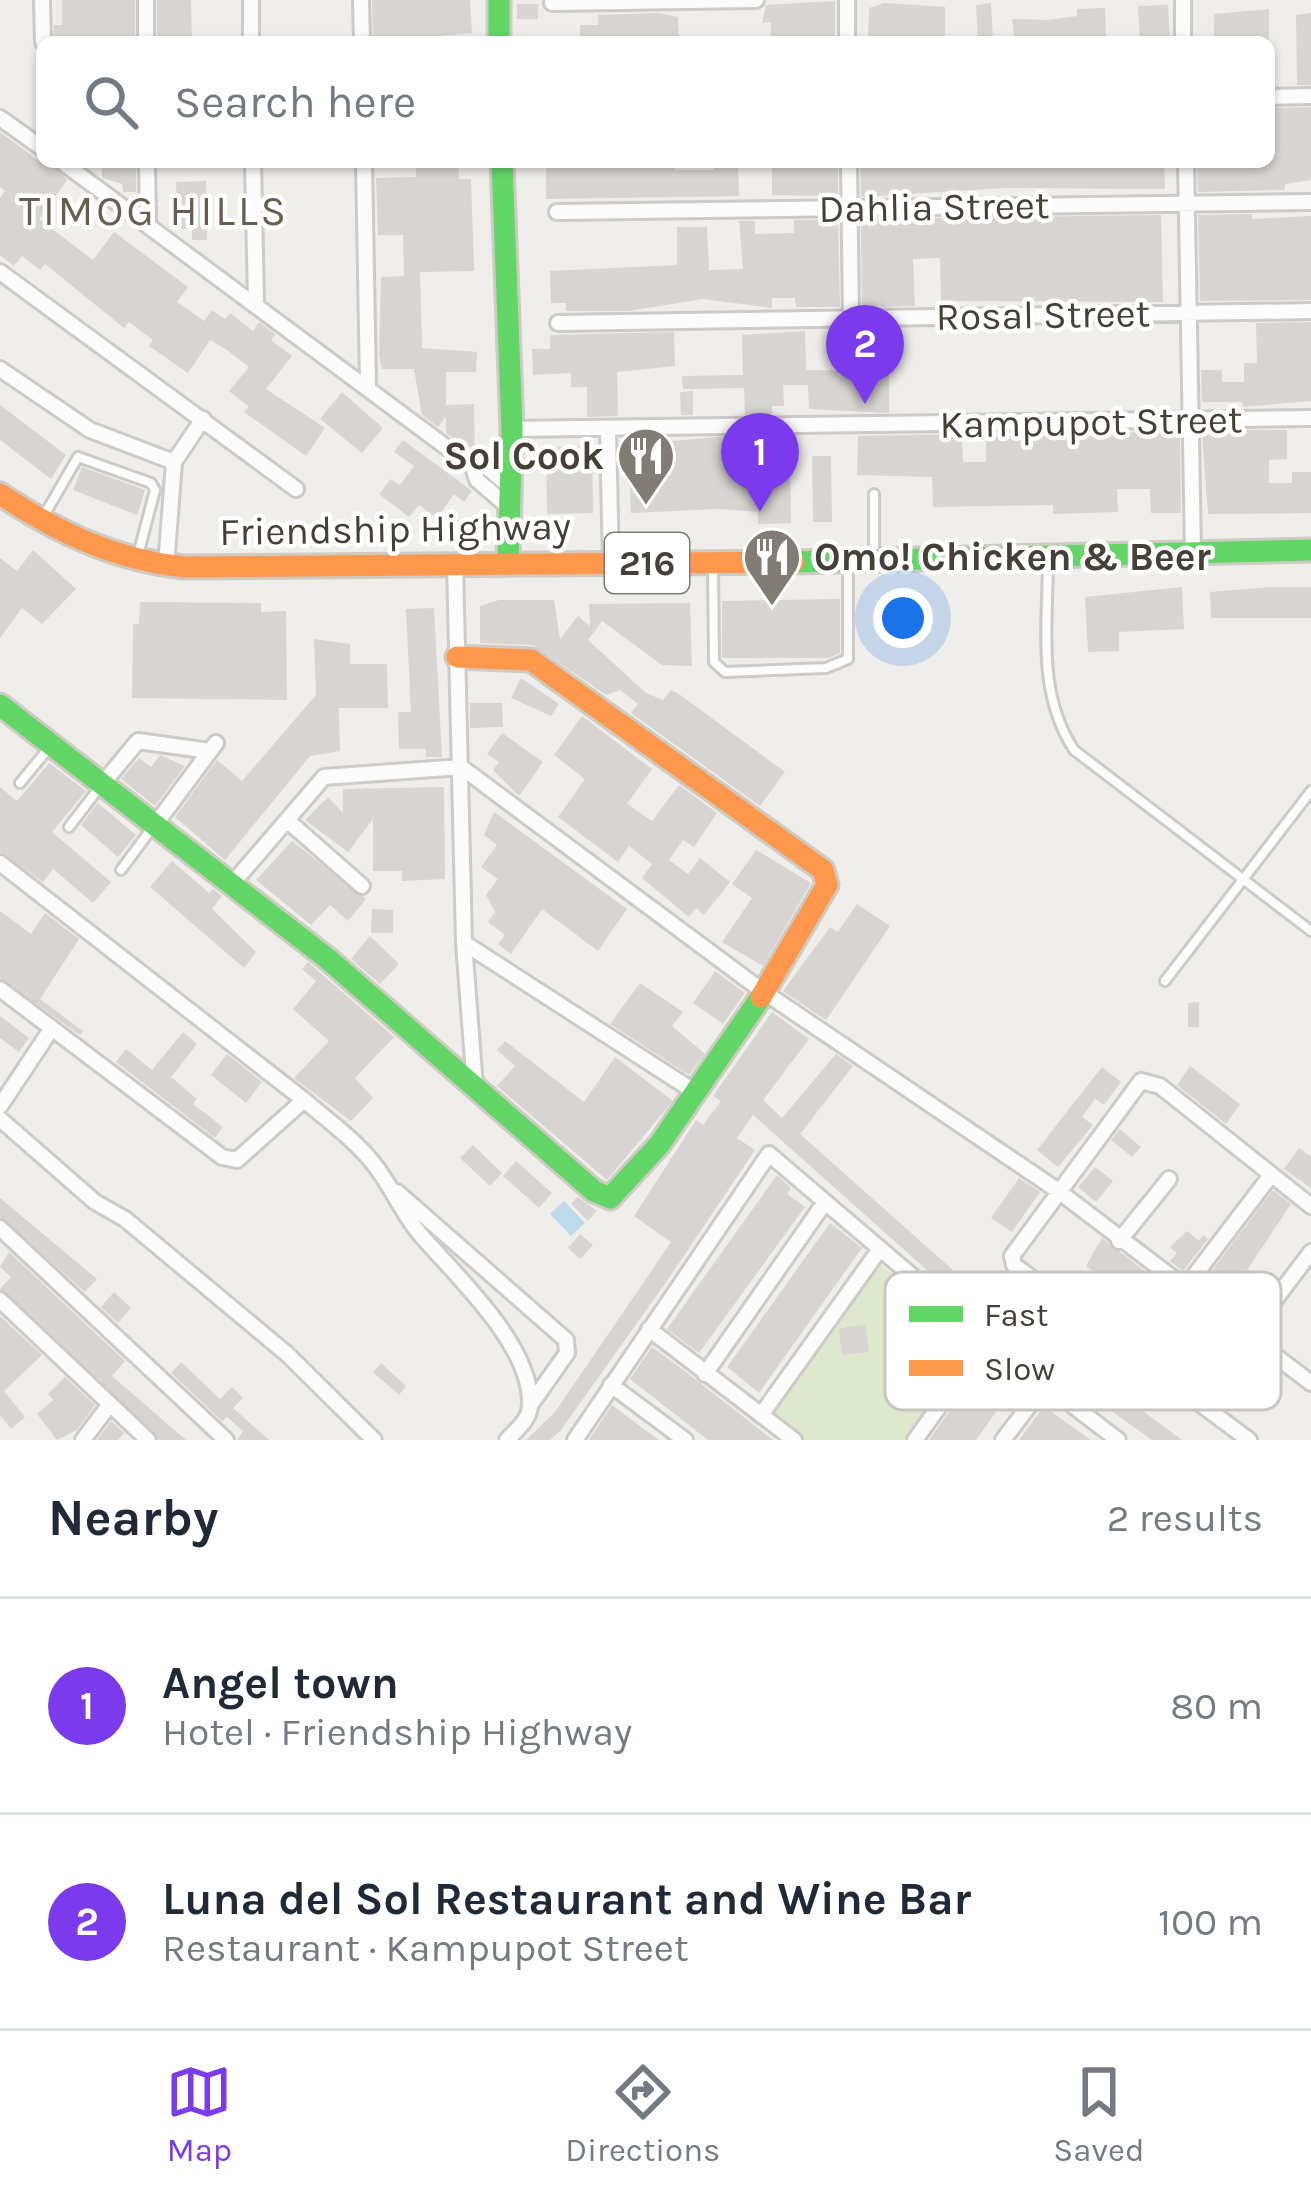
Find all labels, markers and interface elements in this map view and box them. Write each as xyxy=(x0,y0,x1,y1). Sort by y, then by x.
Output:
search box xyxy=(36,36,1275,168)
icon: search xyxy=(78,69,144,135)
text: Search here xyxy=(174,76,416,128)
street label: Dahlia Street xyxy=(818,182,1050,232)
district label: TIMOG HILLS xyxy=(19,186,289,236)
street label: Rosal Street xyxy=(935,290,1151,340)
pin: 2 xyxy=(826,305,904,404)
street label: Kampupot Street xyxy=(939,396,1243,448)
pin: 1 xyxy=(721,413,799,512)
restaurant icon: Sol Cook xyxy=(615,425,677,507)
place label: Sol Cook xyxy=(443,433,604,479)
street label: Friendship Highway xyxy=(219,503,571,555)
restaurant icon: Omo! Chicken & Beer xyxy=(741,526,803,608)
road number: 216 xyxy=(605,533,689,593)
place label: Omo! Chicken & Beer xyxy=(814,534,1211,580)
your location xyxy=(873,588,933,648)
legend xyxy=(885,1272,1281,1410)
text: Fast xyxy=(984,1296,1048,1334)
text: Slow xyxy=(984,1350,1055,1388)
text: Nearby xyxy=(48,1488,218,1548)
text: 2 results xyxy=(1107,1495,1263,1541)
text: Angel town xyxy=(162,1657,399,1709)
text: 1 xyxy=(80,1683,94,1729)
text: 80 m xyxy=(1170,1683,1263,1729)
text: Hotel · Friendship Highway xyxy=(162,1709,632,1755)
text: Luna del Sol Restaurant and Wine Bar xyxy=(162,1873,971,1925)
text: 2 xyxy=(75,1899,99,1945)
text: 100 m xyxy=(1158,1899,1263,1945)
text: Restaurant · Kampupot Street xyxy=(162,1925,689,1971)
tab: Map xyxy=(166,2059,232,2169)
tab: Directions xyxy=(565,2059,720,2169)
tab: Saved xyxy=(1053,2059,1145,2169)

